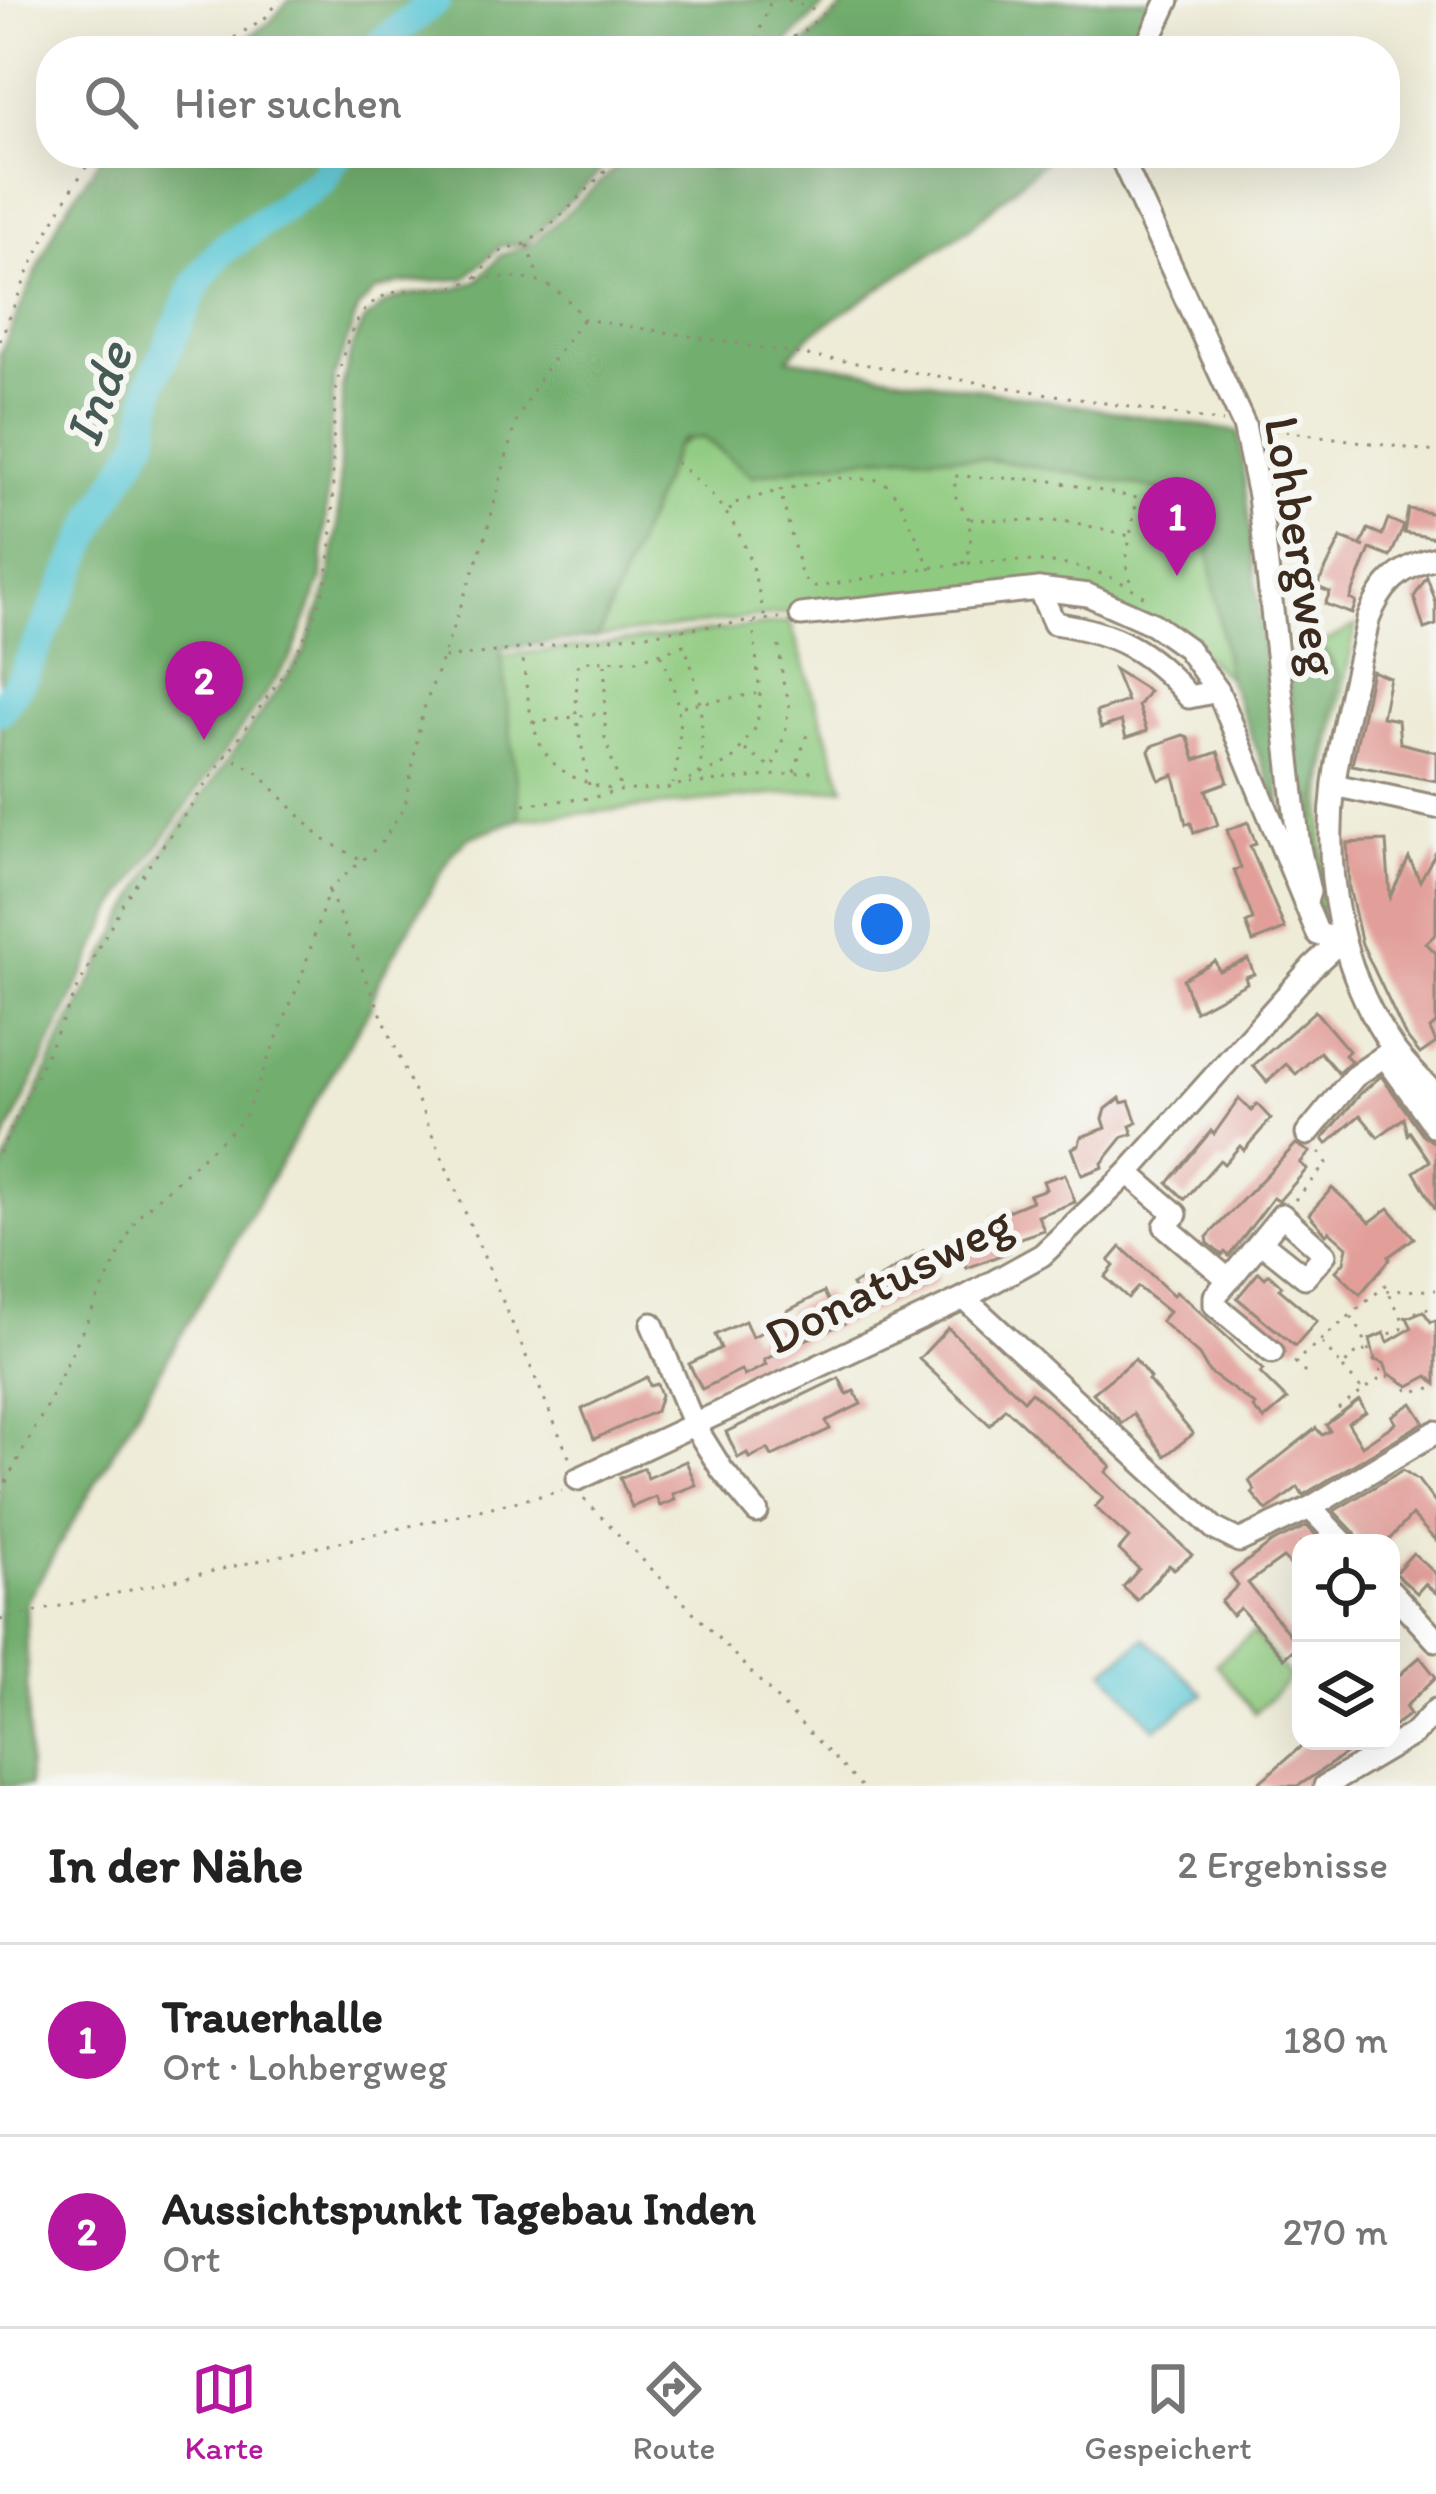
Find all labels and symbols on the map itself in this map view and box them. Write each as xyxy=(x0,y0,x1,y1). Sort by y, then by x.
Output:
water label: Inde xyxy=(49,331,147,455)
street label: Lohbergweg xyxy=(1251,412,1353,680)
pin: 1 xyxy=(1138,477,1216,576)
pin: 2 xyxy=(165,641,243,740)
your location xyxy=(852,894,912,954)
street label: Donatusweg xyxy=(754,1191,1022,1367)

